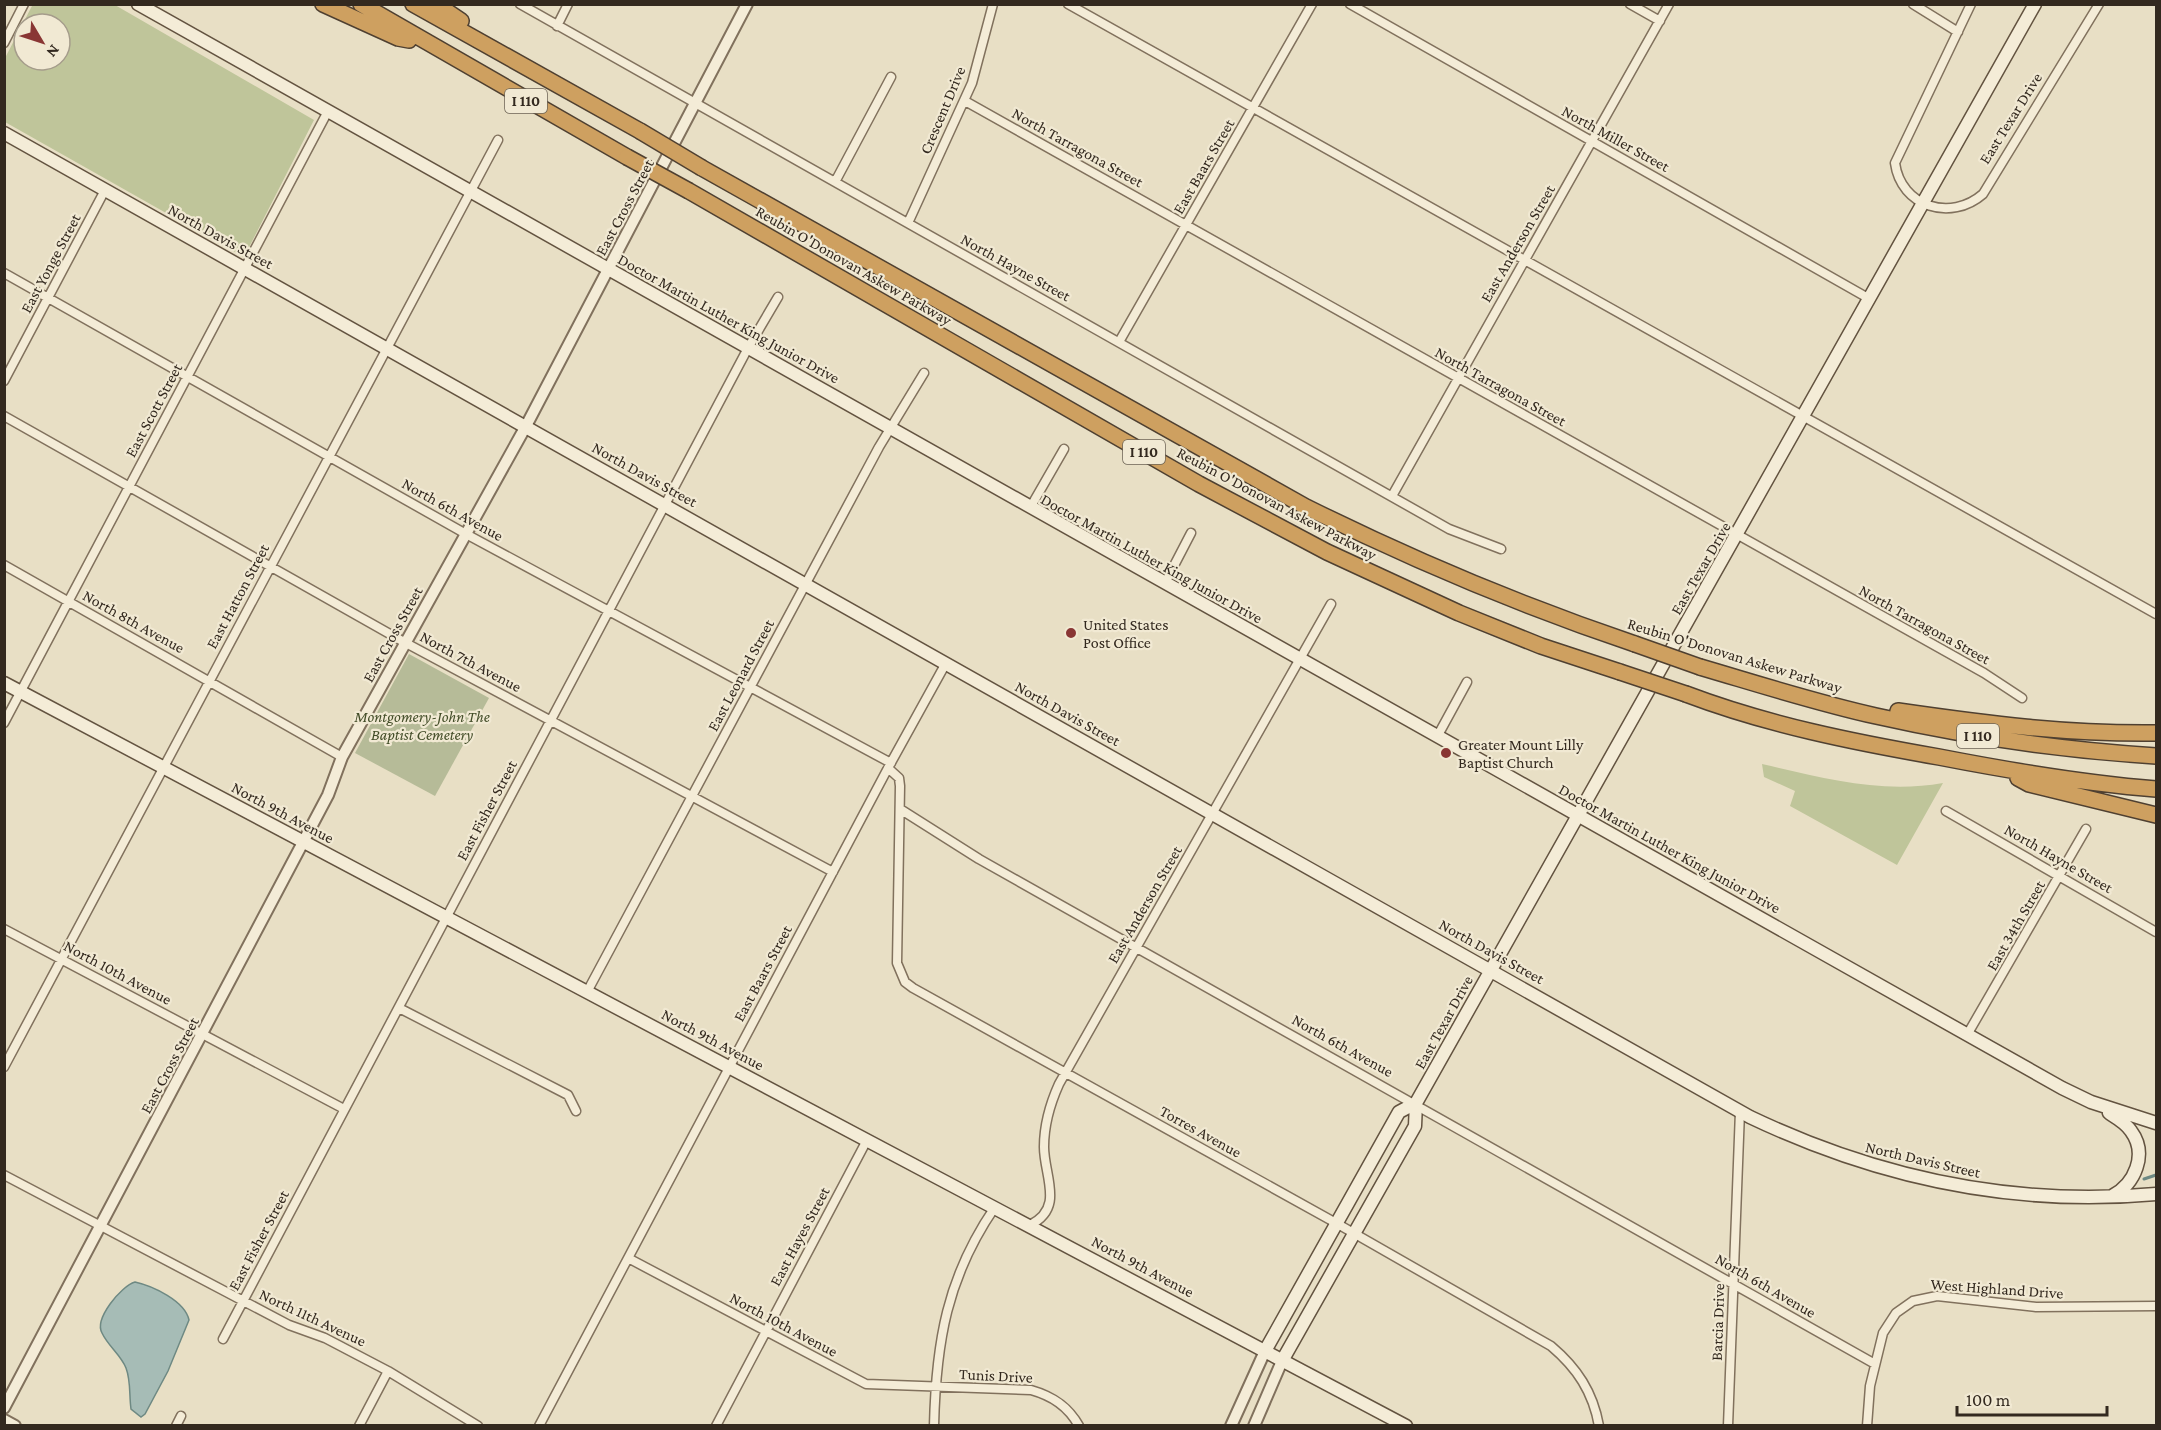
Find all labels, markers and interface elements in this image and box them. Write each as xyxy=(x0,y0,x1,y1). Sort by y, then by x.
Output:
north arrow xyxy=(12,12,72,72)
text: N xyxy=(43,42,63,61)
street label: Crescent Drive xyxy=(916,64,969,156)
street label: East Texar Drive xyxy=(1976,70,2045,167)
road number: I 110 xyxy=(505,89,547,113)
street label: North Miller Street xyxy=(1559,102,1673,175)
street label: North Tarragona Street xyxy=(1009,104,1147,192)
street label: East Baars Street xyxy=(1169,115,1238,217)
street label: East Cross Street xyxy=(592,156,657,258)
street label: East Anderson Street xyxy=(1477,181,1558,305)
street label: North Davis Street xyxy=(165,201,277,273)
street label: Reubin O'Donovan Askew Parkway xyxy=(752,202,955,330)
street label: East Yonge Street xyxy=(17,210,85,316)
street label: North Hayne Street xyxy=(958,230,1074,306)
street label: Doctor Martin Luther King Junior Drive xyxy=(615,250,842,388)
street label: North Tarragona Street xyxy=(1432,343,1570,431)
street label: East Scott Street xyxy=(122,360,186,460)
street label: North Davis Street xyxy=(589,439,701,511)
road number: I 110 xyxy=(1123,440,1165,464)
street label: Reubin O'Donovan Askew Parkway xyxy=(1174,444,1380,564)
street label: North 6th Avenue xyxy=(399,475,506,544)
street label: Doctor Martin Luther King Junior Drive xyxy=(1038,490,1265,628)
street label: East Texar Drive xyxy=(1667,519,1734,617)
street label: East Hatton Street xyxy=(203,540,273,651)
street label: North Tarragona Street xyxy=(1856,581,1994,669)
street label: East Cross Street xyxy=(359,583,426,685)
street label: North 8th Avenue xyxy=(80,586,188,656)
street label: Reubin O'Donovan Askew Parkway xyxy=(1625,615,1845,697)
street label: East Leonard Street xyxy=(704,616,777,734)
place label: United States Post Office xyxy=(1083,616,1168,651)
marker: United States Post Office xyxy=(1064,626,1078,640)
street label: North 7th Avenue xyxy=(417,628,524,695)
street label: North Davis Street xyxy=(1012,678,1124,750)
park label: Montgomery-John The Baptist Cemetery xyxy=(353,708,490,744)
road number: I 110 xyxy=(1957,724,1999,748)
place label: Greater Mount Lilly Baptist Church xyxy=(1458,736,1584,772)
marker: Greater Mount Lilly Baptist Church xyxy=(1439,746,1453,760)
street label: East Fisher Street xyxy=(453,757,520,863)
street label: North 9th Avenue xyxy=(229,778,337,846)
street label: Doctor Martin Luther King Junior Drive xyxy=(1556,780,1783,918)
street label: North Hayne Street xyxy=(2001,821,2117,898)
street label: East Anderson Street xyxy=(1104,842,1185,966)
street label: East 34th Street xyxy=(1983,877,2048,973)
street label: North Davis Street xyxy=(1436,916,1548,988)
street label: East Baars Street xyxy=(730,922,795,1024)
street label: North 10th Avenue xyxy=(61,937,174,1008)
street label: East Texar Drive xyxy=(1411,973,1476,1072)
street label: North 9th Avenue xyxy=(659,1005,767,1073)
street label: North 6th Avenue xyxy=(1289,1011,1396,1080)
street label: East Cross Street xyxy=(137,1014,202,1116)
street label: Torres Avenue xyxy=(1157,1102,1244,1161)
street label: North Davis Street xyxy=(1864,1138,1983,1181)
street label: East Hayes Street xyxy=(766,1183,834,1289)
street label: East Fisher Street xyxy=(225,1187,292,1293)
street label: North 9th Avenue xyxy=(1089,1232,1197,1300)
street label: North 6th Avenue xyxy=(1713,1250,1819,1321)
street label: West Highland Drive xyxy=(1930,1275,2064,1303)
street label: Barcia Drive xyxy=(1708,1283,1727,1361)
street label: North 11th Avenue xyxy=(257,1285,369,1350)
street label: North 10th Avenue xyxy=(727,1289,840,1360)
street label: Tunis Drive xyxy=(959,1365,1033,1386)
scale bar xyxy=(1957,1379,2107,1417)
text: 100 m xyxy=(1966,1390,2011,1410)

